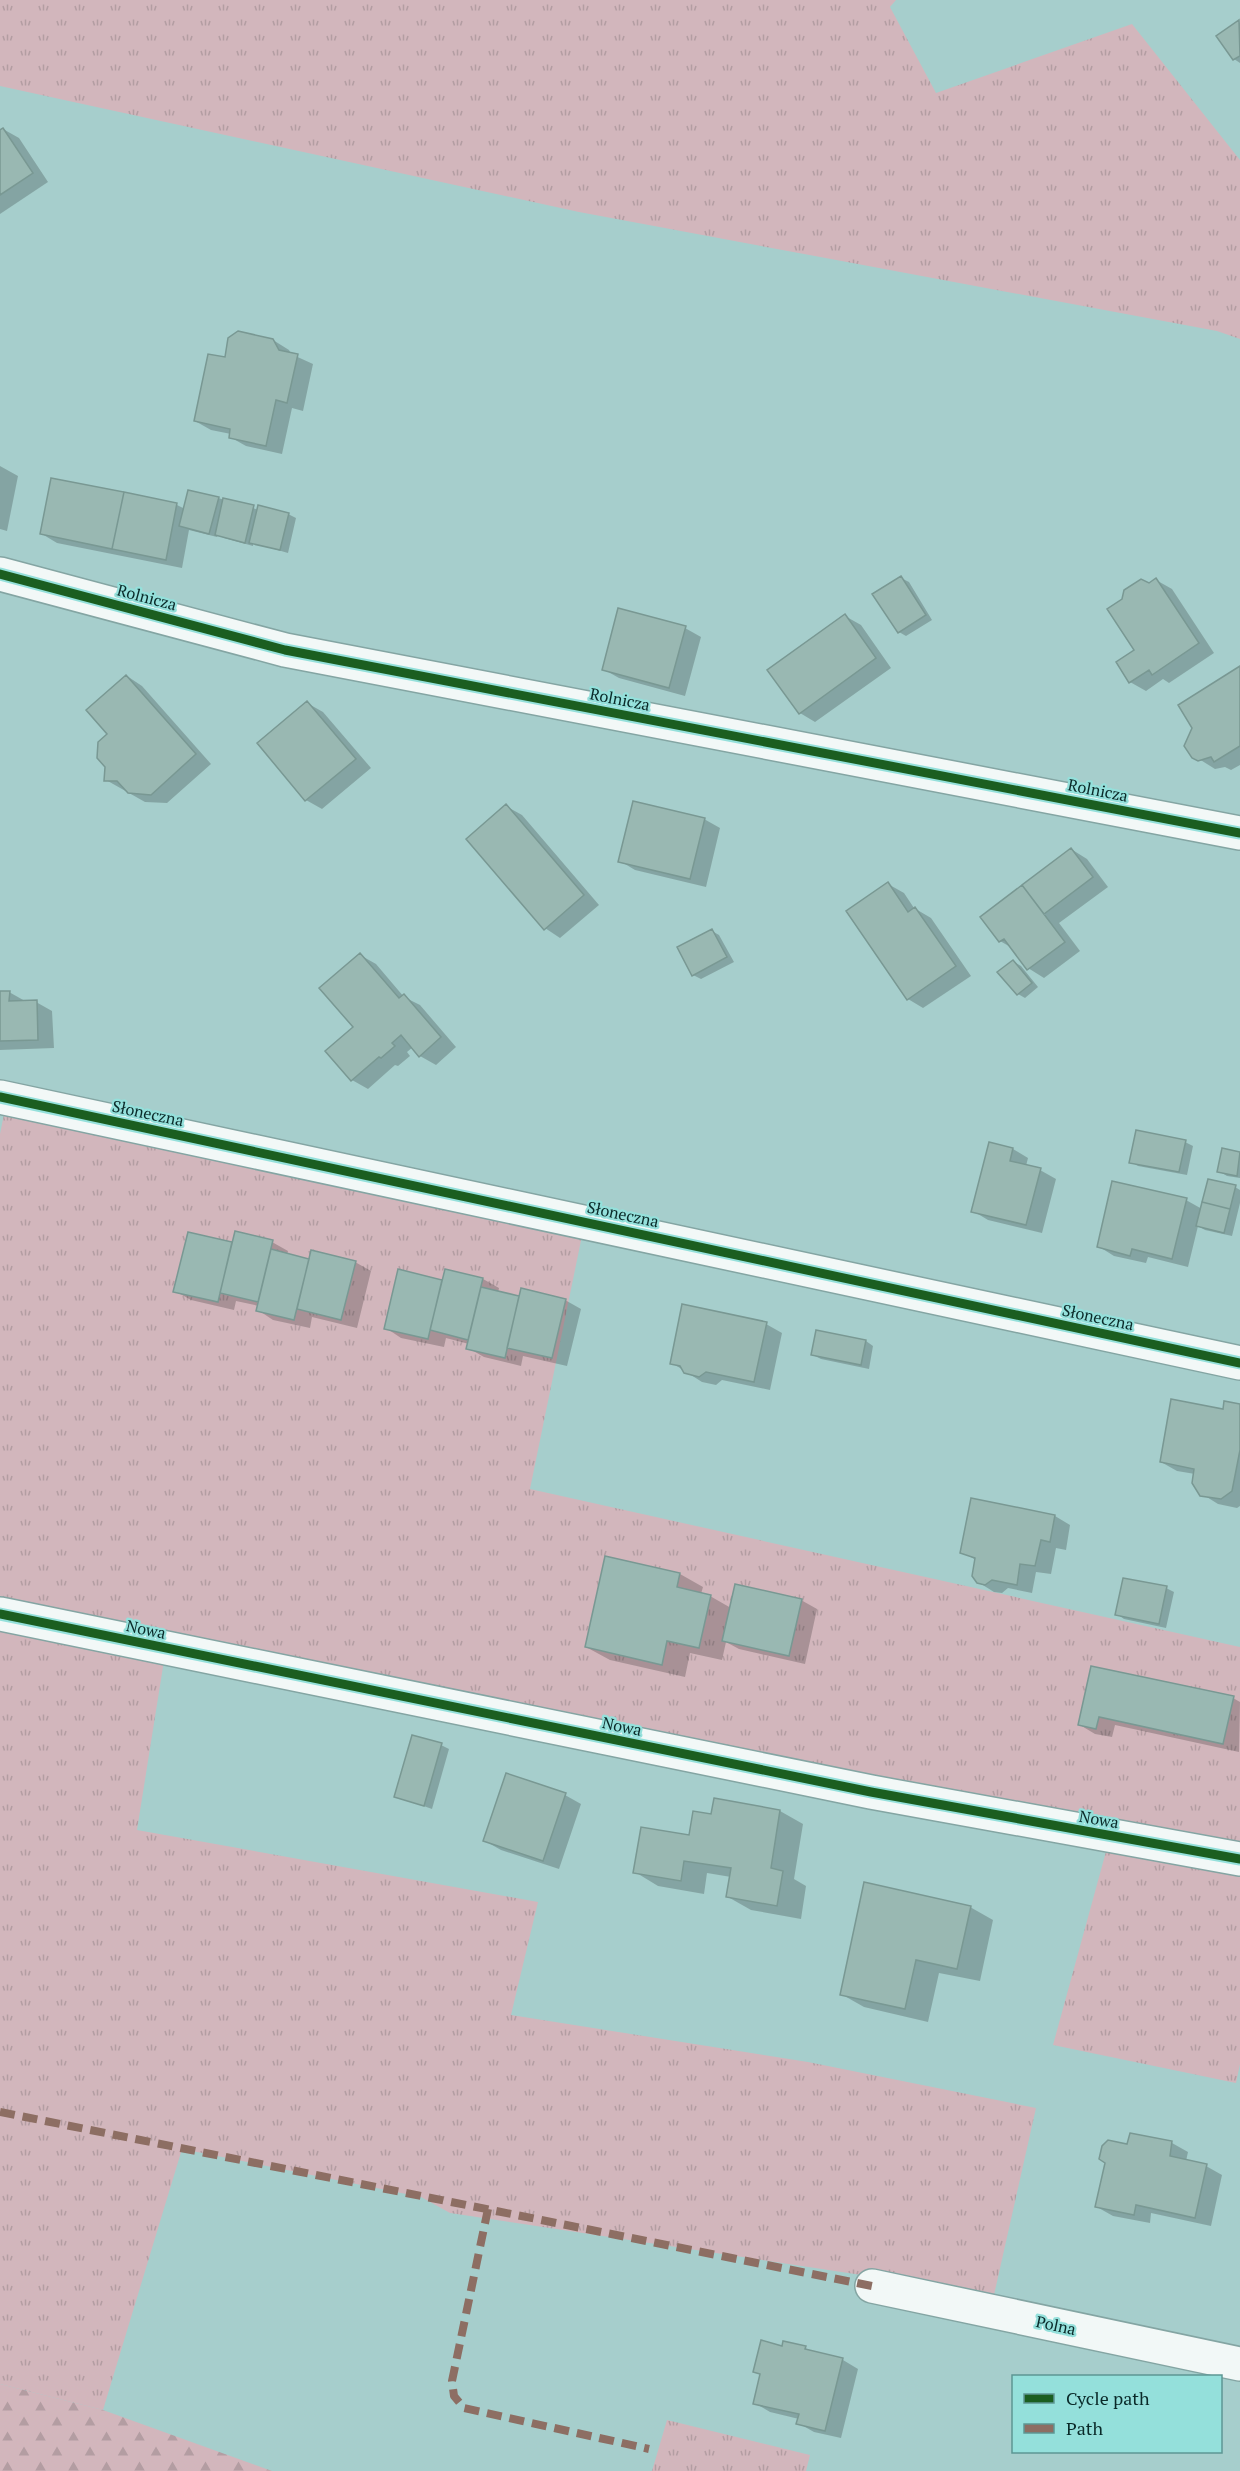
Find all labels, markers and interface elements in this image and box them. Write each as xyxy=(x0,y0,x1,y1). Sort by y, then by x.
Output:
street label: Rolnicza xyxy=(115,578,179,616)
street label: Rolnicza xyxy=(588,682,652,716)
street label: Rolnicza xyxy=(1066,773,1130,807)
street label: Słoneczna xyxy=(110,1095,186,1131)
street label: Słoneczna xyxy=(585,1196,661,1232)
street label: Słoneczna xyxy=(1060,1299,1136,1335)
street label: Nowa xyxy=(124,1614,168,1644)
street label: Nowa xyxy=(600,1711,644,1741)
street label: Nowa xyxy=(1077,1805,1121,1833)
street label: Polna xyxy=(1034,2310,1078,2340)
legend xyxy=(1012,2375,1222,2453)
text: Cycle path xyxy=(1066,2386,1150,2410)
text: Path xyxy=(1066,2416,1103,2440)

